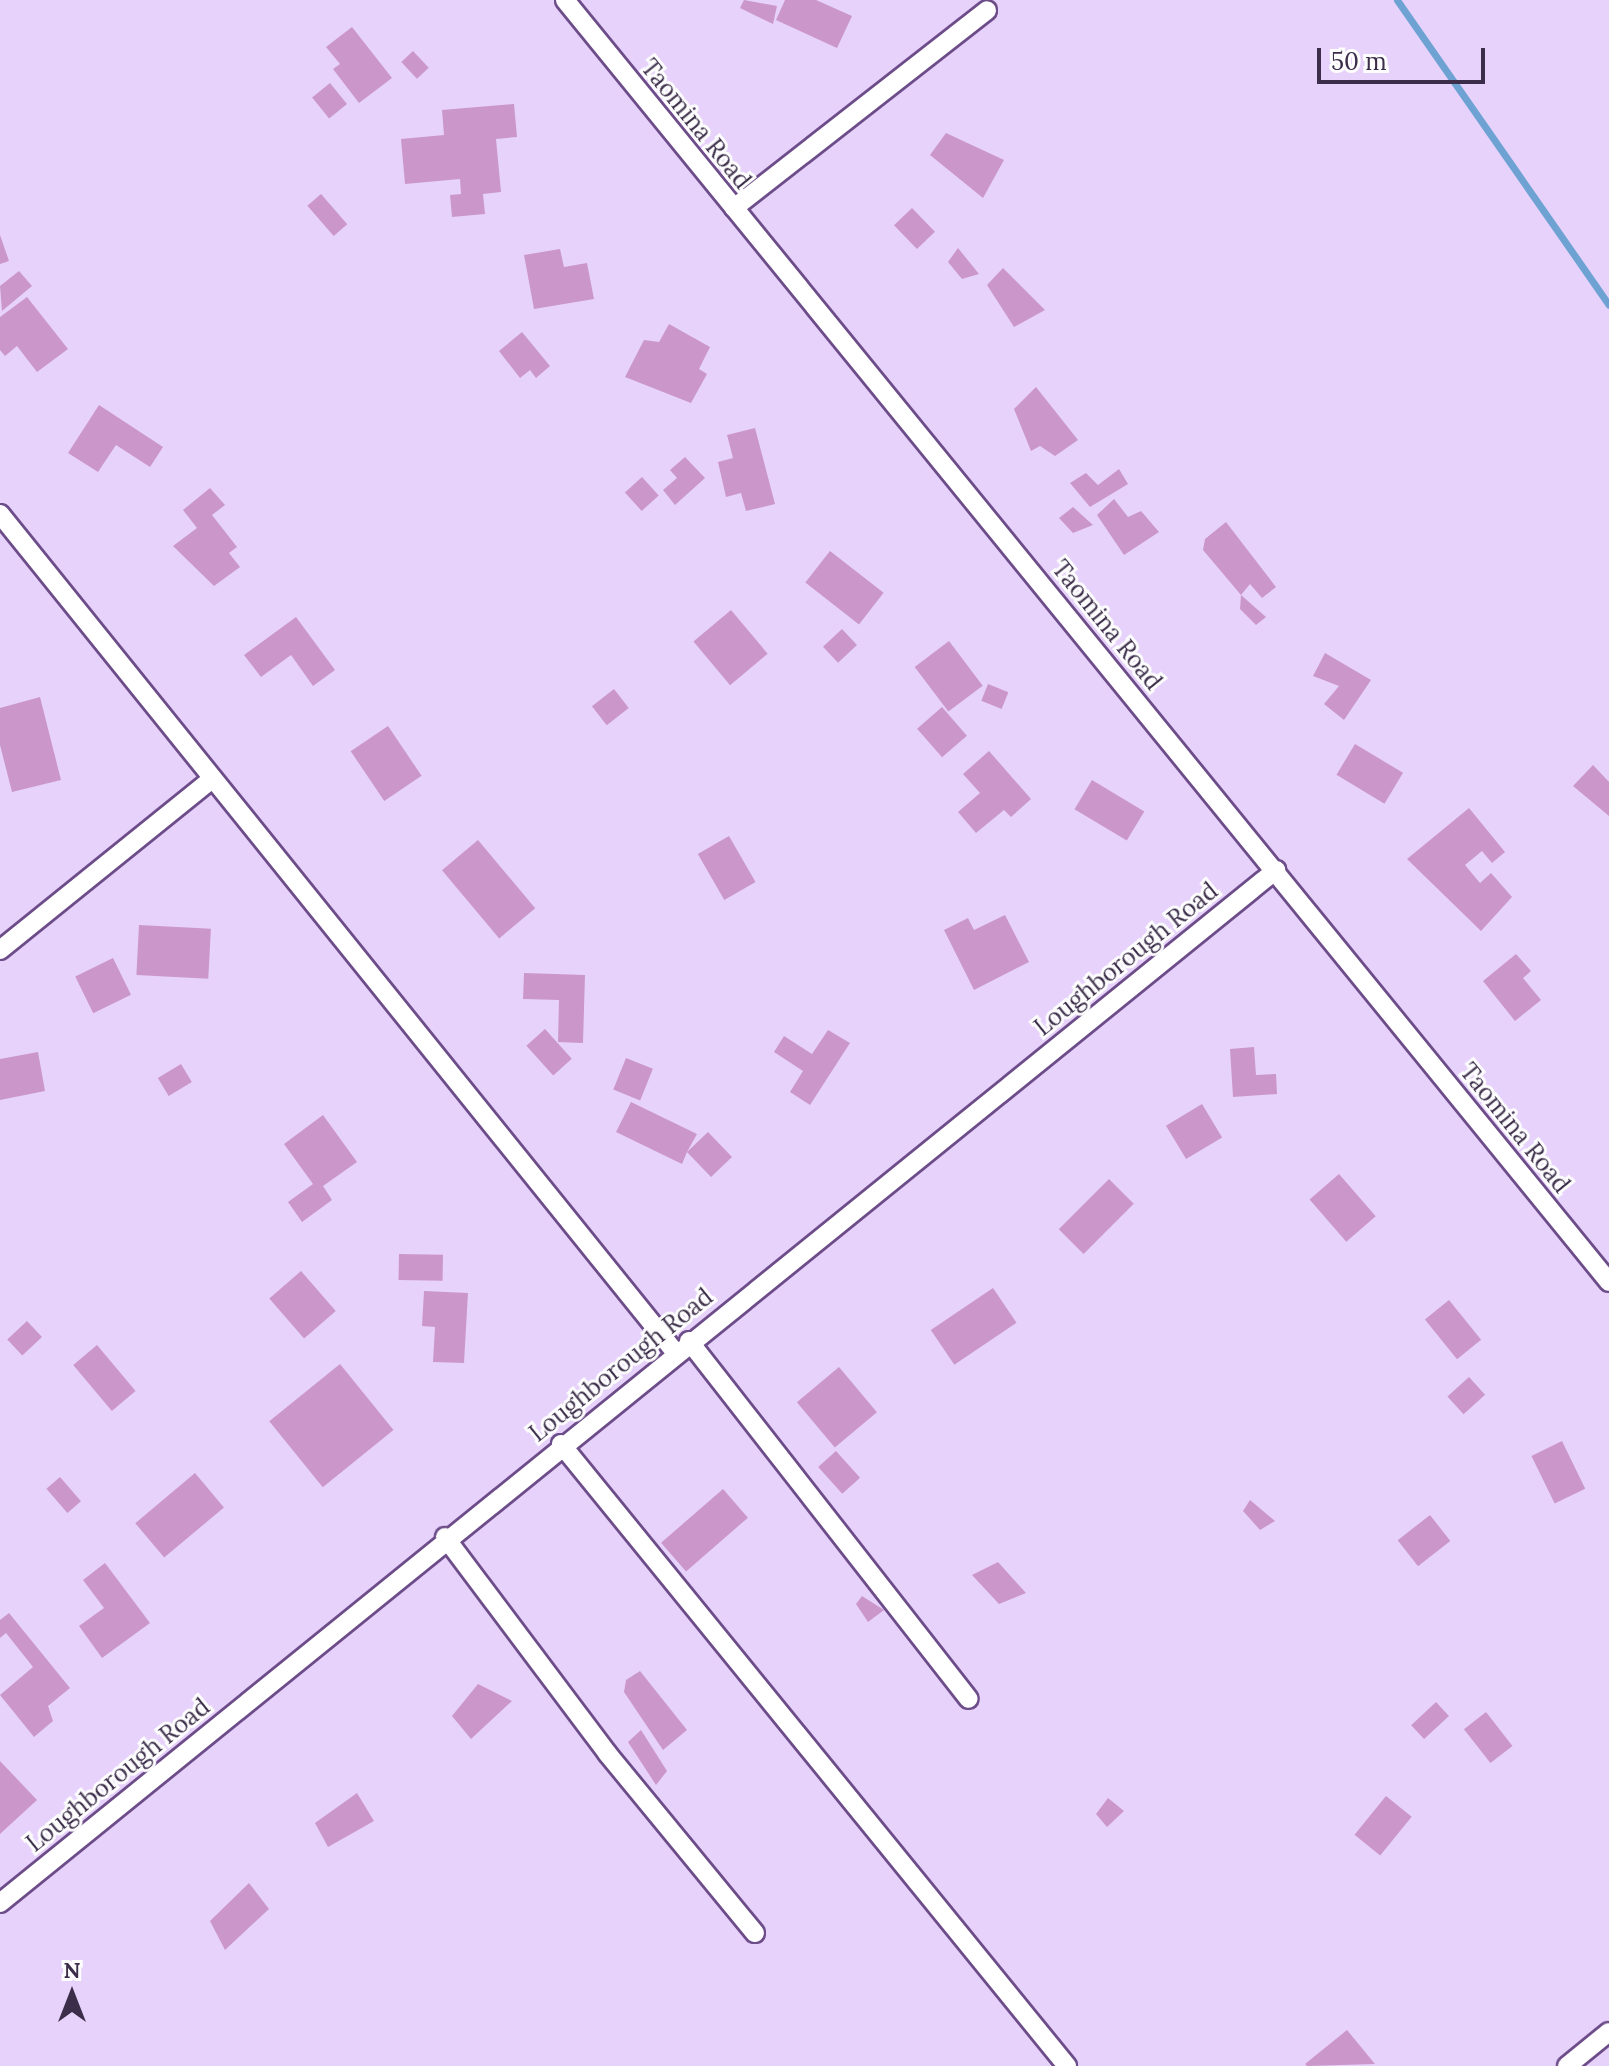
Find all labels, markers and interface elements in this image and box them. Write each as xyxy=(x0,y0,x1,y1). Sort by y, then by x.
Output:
scale bar xyxy=(1321,32,1489,82)
text: 50 m xyxy=(1331,46,1387,77)
street label: Taomina Road xyxy=(635,53,757,195)
street label: Taomina Road xyxy=(1046,554,1168,696)
street label: Loughborough Road xyxy=(1029,876,1223,1042)
street label: Taomina Road xyxy=(1454,1057,1576,1199)
street label: Loughborough Road xyxy=(524,1282,718,1448)
street label: Loughborough Road xyxy=(21,1692,215,1858)
north arrow xyxy=(32,1954,112,2034)
text: N xyxy=(63,1956,81,1984)

